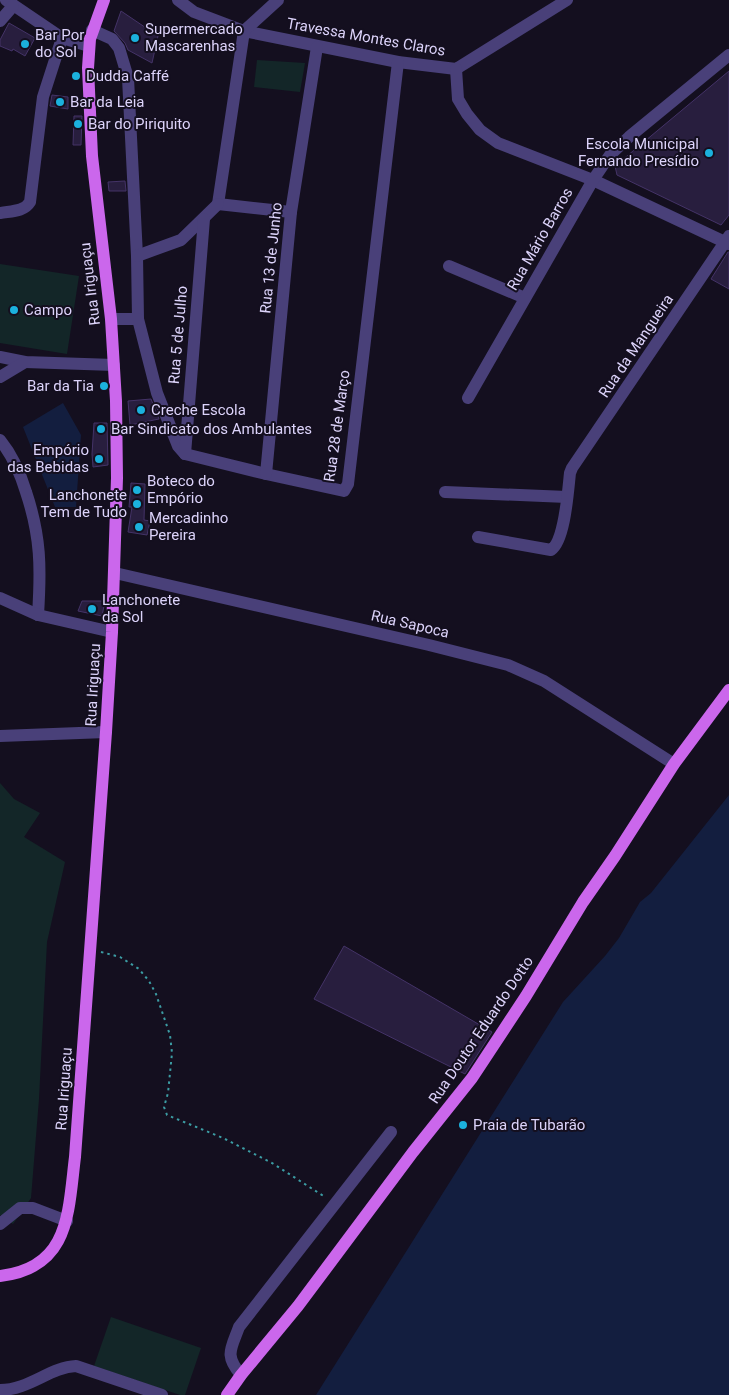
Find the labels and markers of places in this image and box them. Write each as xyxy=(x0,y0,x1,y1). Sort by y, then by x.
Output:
place label: Supermercado Mascarenhas xyxy=(145,20,243,55)
place label: Bar Por do Sol xyxy=(35,26,84,61)
marker: Supermercado Mascarenhas xyxy=(129,32,141,44)
marker: Bar Por do Sol xyxy=(19,38,31,50)
place label: Dudda Caffé xyxy=(86,67,169,85)
marker: Dudda Caffé xyxy=(70,70,82,82)
place label: Bar da Leia xyxy=(70,93,145,111)
marker: Bar da Leia xyxy=(54,96,66,108)
place label: Bar do Piriquito xyxy=(88,115,191,133)
marker: Bar do Piriquito xyxy=(72,118,84,130)
place label: Escola Municipal Fernando Presídio xyxy=(578,135,699,170)
marker: Escola Municipal Fernando Presídio xyxy=(703,147,715,159)
place label: Campo xyxy=(24,301,72,319)
marker: Campo xyxy=(8,304,20,316)
place label: Bar da Tia xyxy=(27,377,94,395)
marker: Bar da Tia xyxy=(98,380,110,392)
place label: Creche Escola xyxy=(151,401,246,419)
marker: Creche Escola xyxy=(135,404,147,416)
place label: Bar Sindicato dos Ambulantes xyxy=(111,420,312,438)
marker: Bar Sindicato dos Ambulantes xyxy=(95,423,107,435)
place label: Empório das Bebidas xyxy=(7,441,89,476)
marker: Empório das Bebidas xyxy=(93,453,105,465)
place label: Boteco do Empório xyxy=(147,472,215,507)
marker: Boteco do Empório xyxy=(131,484,143,496)
place label: Lanchonete Tem de Tudo xyxy=(41,486,127,521)
marker: Lanchonete Tem de Tudo xyxy=(131,498,143,510)
place label: Mercadinho Pereira xyxy=(149,509,228,544)
marker: Mercadinho Pereira xyxy=(133,521,145,533)
place label: Lanchonete da Sol xyxy=(102,591,180,626)
marker: Lanchonete da Sol xyxy=(86,603,98,615)
place label: Praia de Tubarão xyxy=(473,1116,585,1134)
marker: Praia de Tubarão xyxy=(457,1119,469,1131)

